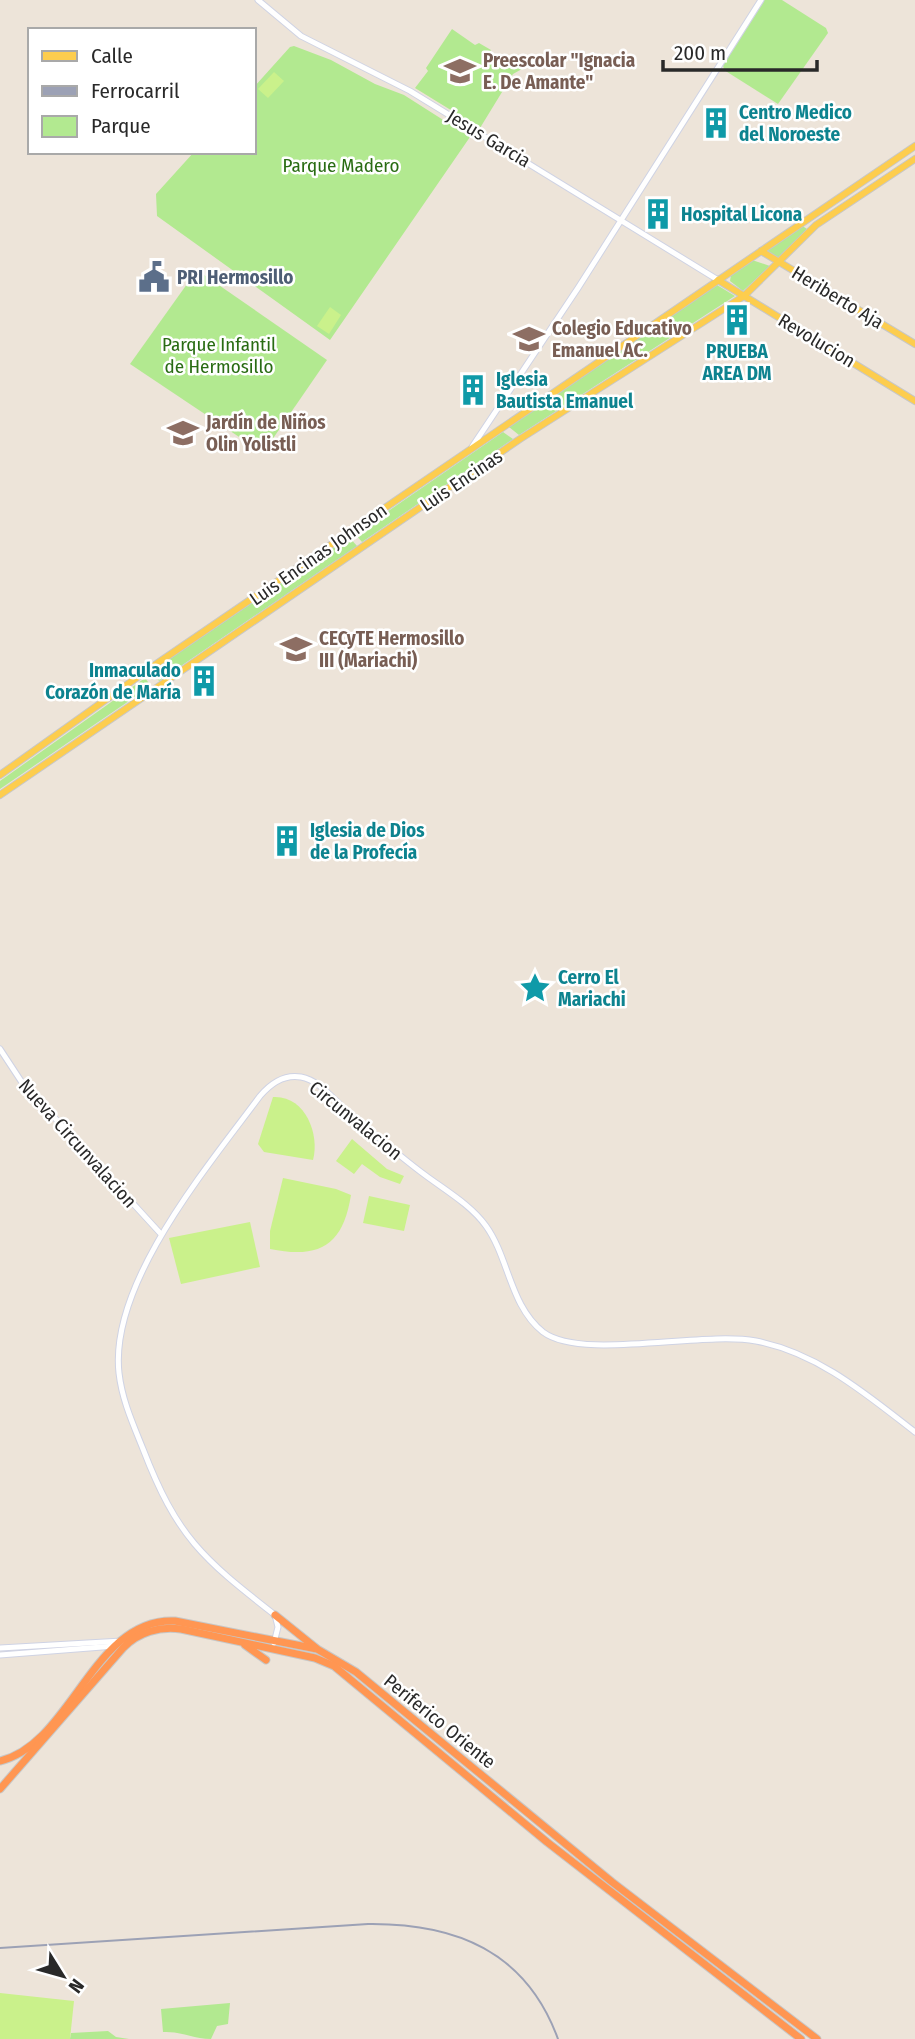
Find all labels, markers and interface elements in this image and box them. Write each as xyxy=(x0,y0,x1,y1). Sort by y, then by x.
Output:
legend xyxy=(28,28,256,154)
scale bar xyxy=(663,28,817,72)
text: 200 m xyxy=(674,40,726,66)
text: Calle xyxy=(91,43,133,69)
place label: Preescolar "Ignacia E. De Amante" xyxy=(483,49,635,94)
school or university icon: Preescolar "Ignacia E. De Amante" xyxy=(443,54,477,88)
text: Ferrocarril xyxy=(91,78,180,104)
place label: Centro Medico del Noroeste xyxy=(739,101,852,146)
street label: Jesus Garcia xyxy=(443,104,535,172)
building icon: Centro Medico del Noroeste xyxy=(699,106,733,140)
text: Parque xyxy=(91,113,151,139)
park label: Parque Madero xyxy=(283,154,399,177)
building icon: Hospital Licona xyxy=(641,197,675,231)
place label: Hospital Licona xyxy=(681,203,802,226)
public building icon: PRI Hermosillo xyxy=(137,260,171,294)
street label: Heriberto Aja xyxy=(788,261,888,334)
place label: PRI Hermosillo xyxy=(177,266,293,289)
building icon: PRUEBA AREA DM xyxy=(720,303,754,337)
street label: Revolucion xyxy=(774,309,859,372)
place label: Colegio Educativo Emanuel AC. xyxy=(552,317,692,362)
school or university icon: Colegio Educativo Emanuel AC. xyxy=(512,322,546,356)
park label: Parque Infantil de Hermosillo xyxy=(162,333,276,378)
place label: PRUEBA AREA DM xyxy=(701,340,772,385)
place label: Iglesia Bautista Emanuel xyxy=(496,368,634,413)
building icon: Iglesia Bautista Emanuel xyxy=(456,373,490,407)
place label: Jardín de Niños Olin Yolistli xyxy=(205,411,326,456)
school or university icon: Jardín de Niños Olin Yolistli xyxy=(166,416,200,450)
street label: Luis Encinas xyxy=(416,444,507,516)
street label: Luis Encinas Johnson xyxy=(245,498,391,610)
place label: CECyTE Hermosillo III (Mariachi) xyxy=(319,627,464,672)
school or university icon: CECyTE Hermosillo III (Mariachi) xyxy=(279,632,313,666)
place label: Inmaculado Corazón de María xyxy=(45,659,181,704)
building icon: Inmaculado Corazón de María xyxy=(187,664,221,698)
place label: Iglesia de Dios de la Profecía xyxy=(310,819,425,864)
building icon: Iglesia de Dios de la Profecía xyxy=(270,824,304,858)
place label: Cerro El Mariachi xyxy=(558,966,626,1011)
place icon: Cerro El Mariachi xyxy=(518,971,552,1005)
street label: Nueva Circunvalacion xyxy=(14,1074,142,1213)
street label: Circunvalacion xyxy=(305,1076,407,1165)
street label: Periferico Oriente xyxy=(379,1669,500,1773)
north arrow xyxy=(28,1941,98,2011)
text: N xyxy=(64,1974,89,1997)

